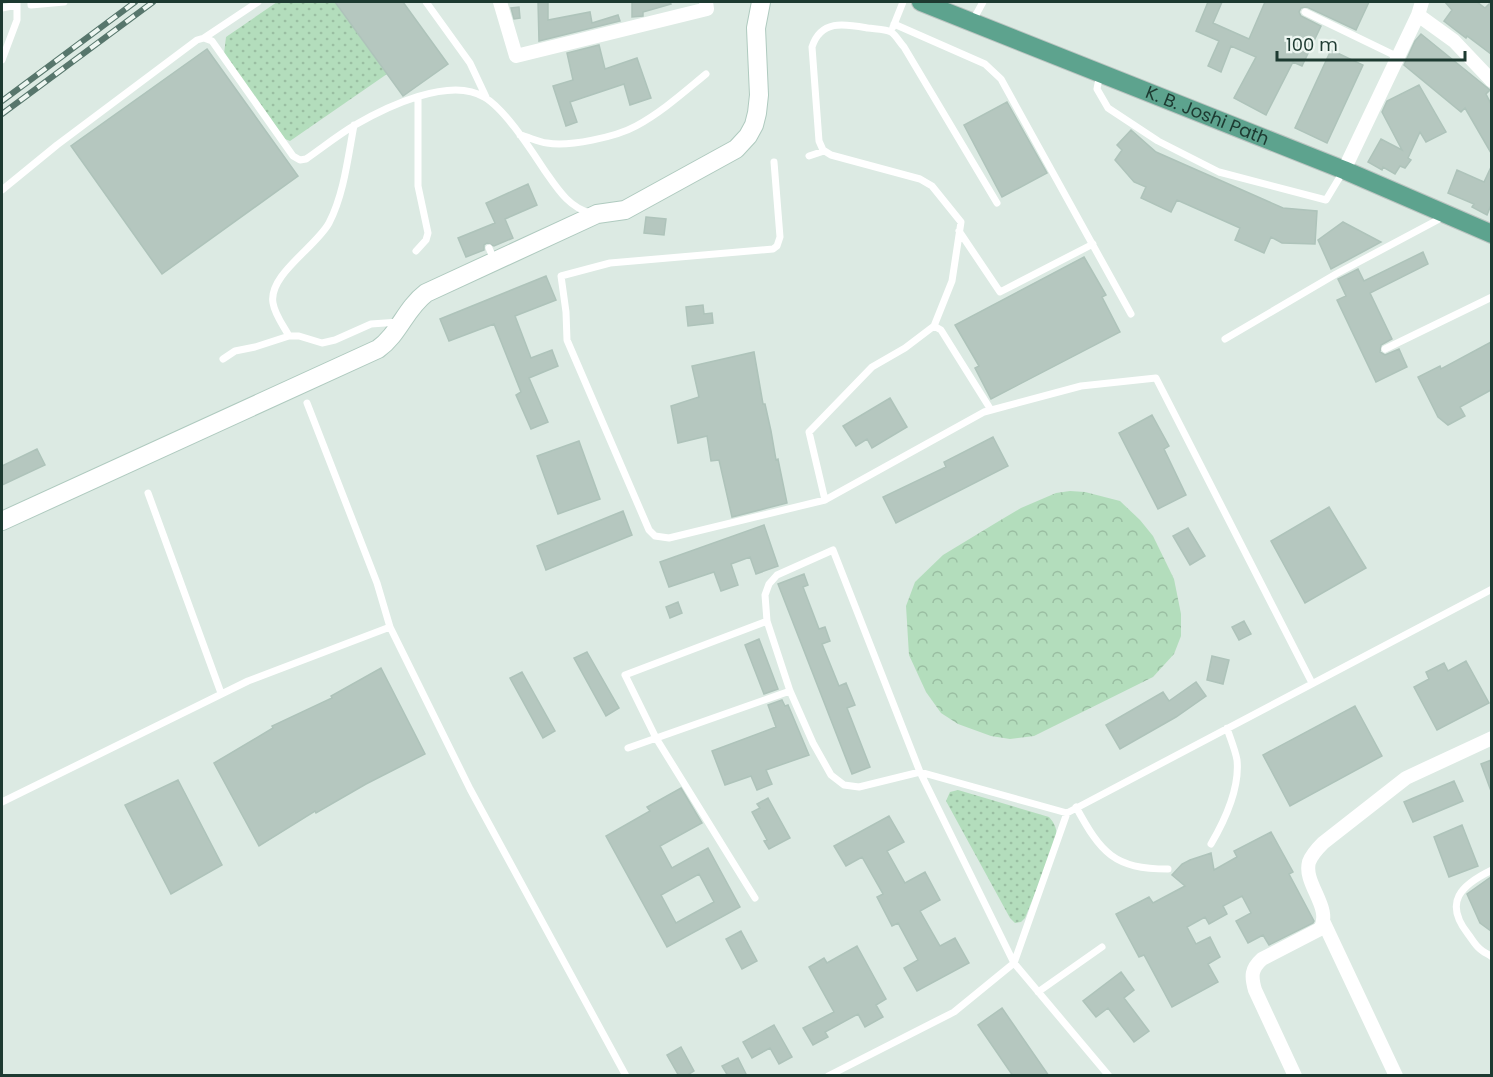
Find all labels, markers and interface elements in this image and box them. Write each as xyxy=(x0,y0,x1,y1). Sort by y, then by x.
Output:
scale bar xyxy=(1277,24,1464,62)
text: 100 m xyxy=(1286,32,1338,57)
street label: K. B. Joshi Path xyxy=(1142,79,1273,151)

